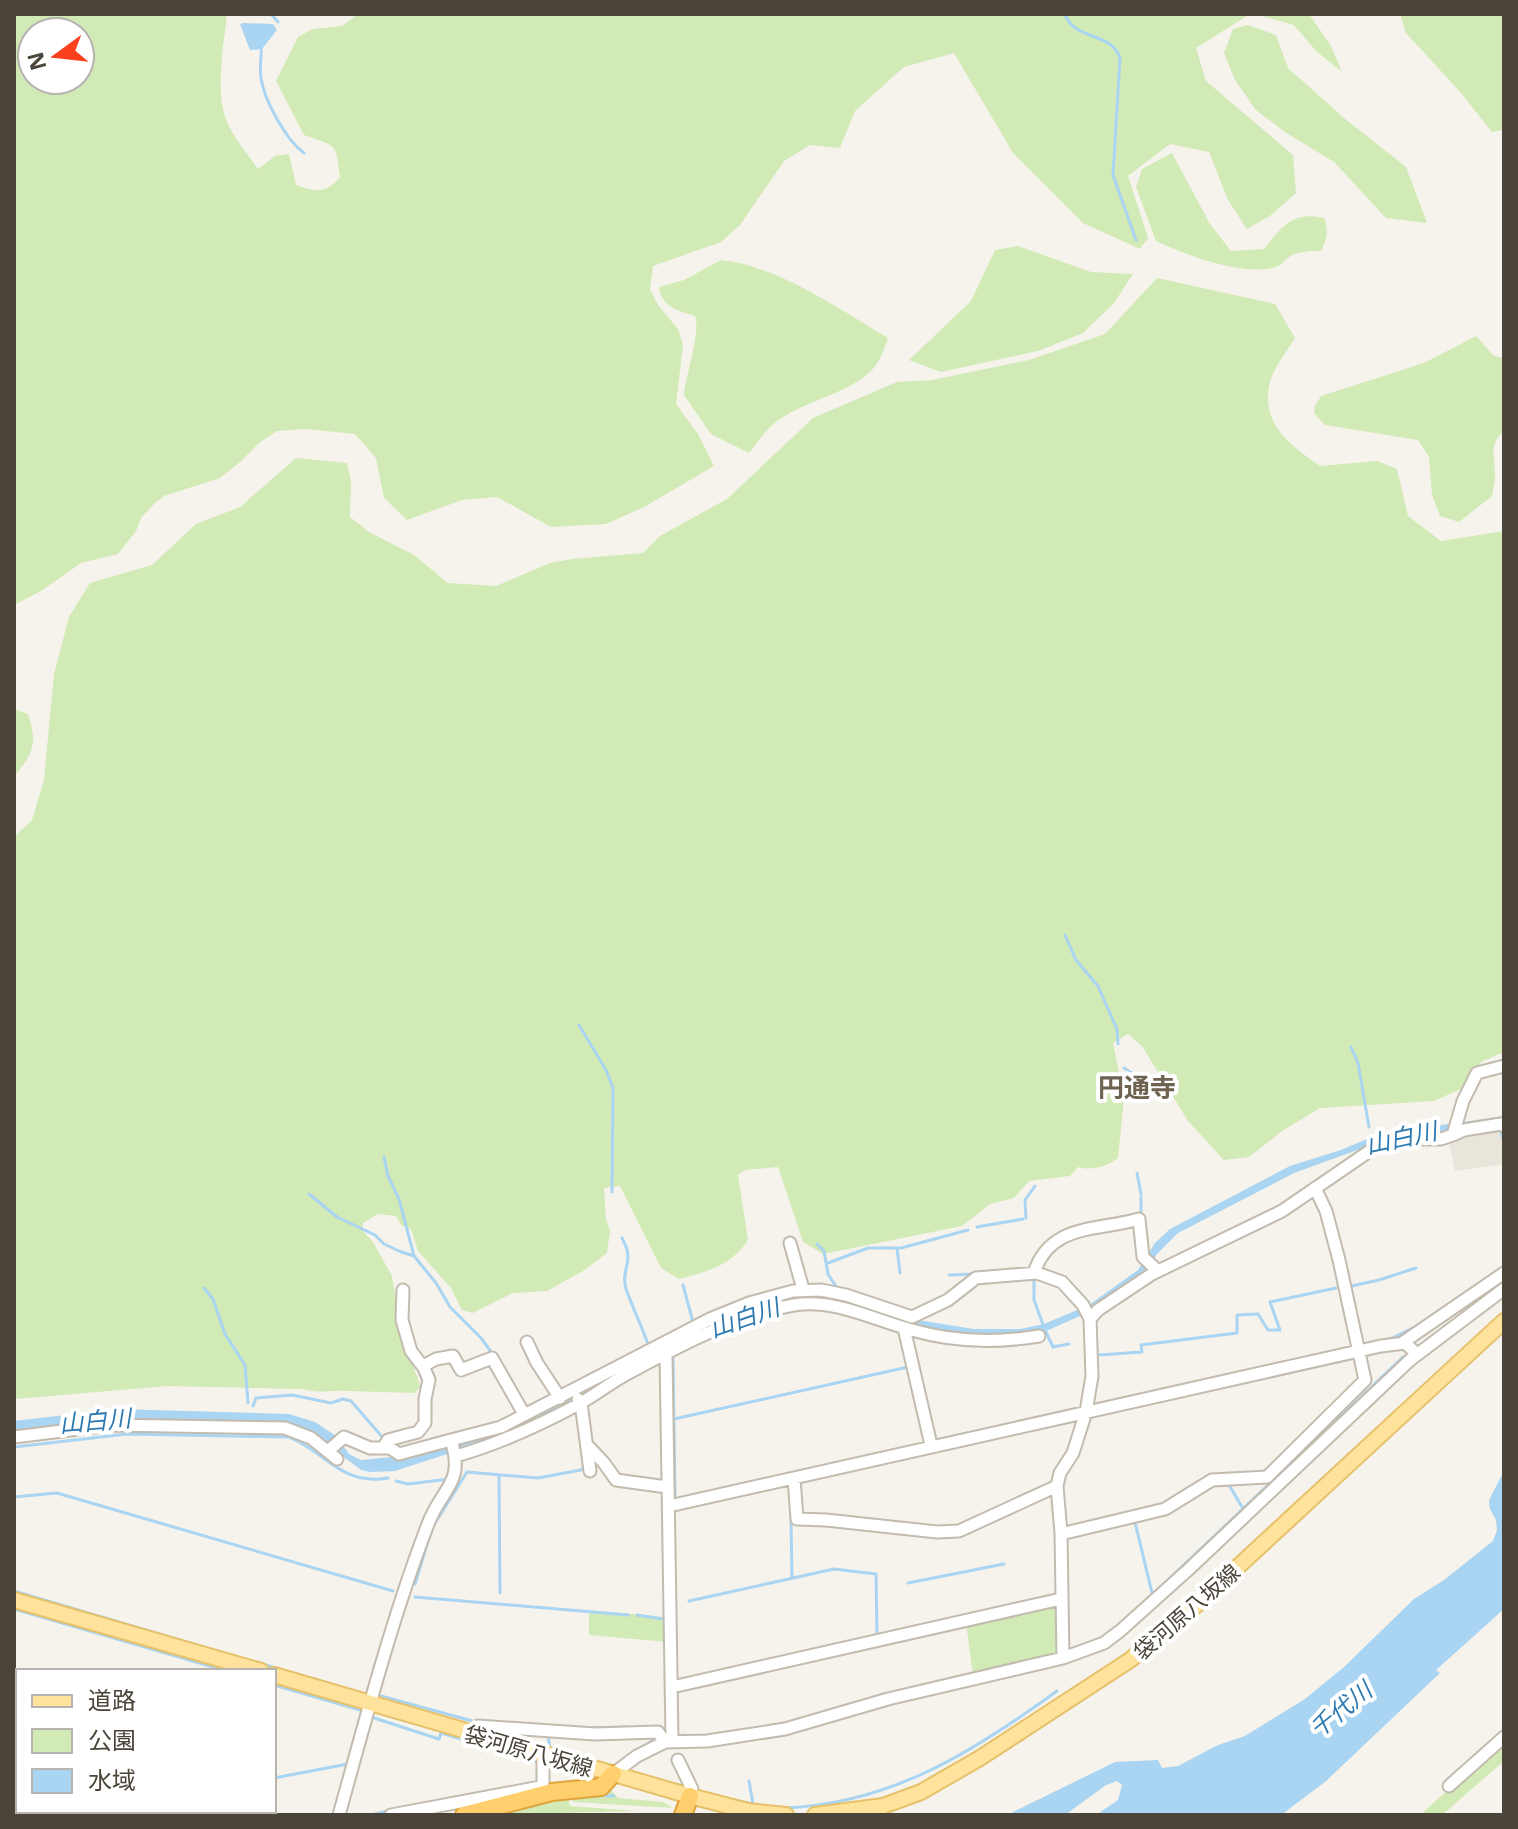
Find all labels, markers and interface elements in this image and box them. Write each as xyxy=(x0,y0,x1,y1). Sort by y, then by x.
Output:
north arrow xyxy=(16,16,96,96)
text: N xyxy=(19,49,53,74)
district label: 円通寺 xyxy=(1098,1069,1176,1105)
water label: 山白川 xyxy=(1362,1113,1443,1161)
water label: 山白川 xyxy=(705,1289,786,1344)
water label: 山白川 xyxy=(58,1400,135,1440)
street label: 袋河原八坂線 xyxy=(1126,1556,1246,1666)
legend xyxy=(16,1669,276,1813)
water label: 千代川 xyxy=(1302,1672,1381,1744)
text: 道路 xyxy=(88,1683,136,1716)
street label: 袋河原八坂線 xyxy=(461,1717,597,1783)
text: 公園 xyxy=(88,1723,136,1756)
text: 水域 xyxy=(88,1763,136,1796)

